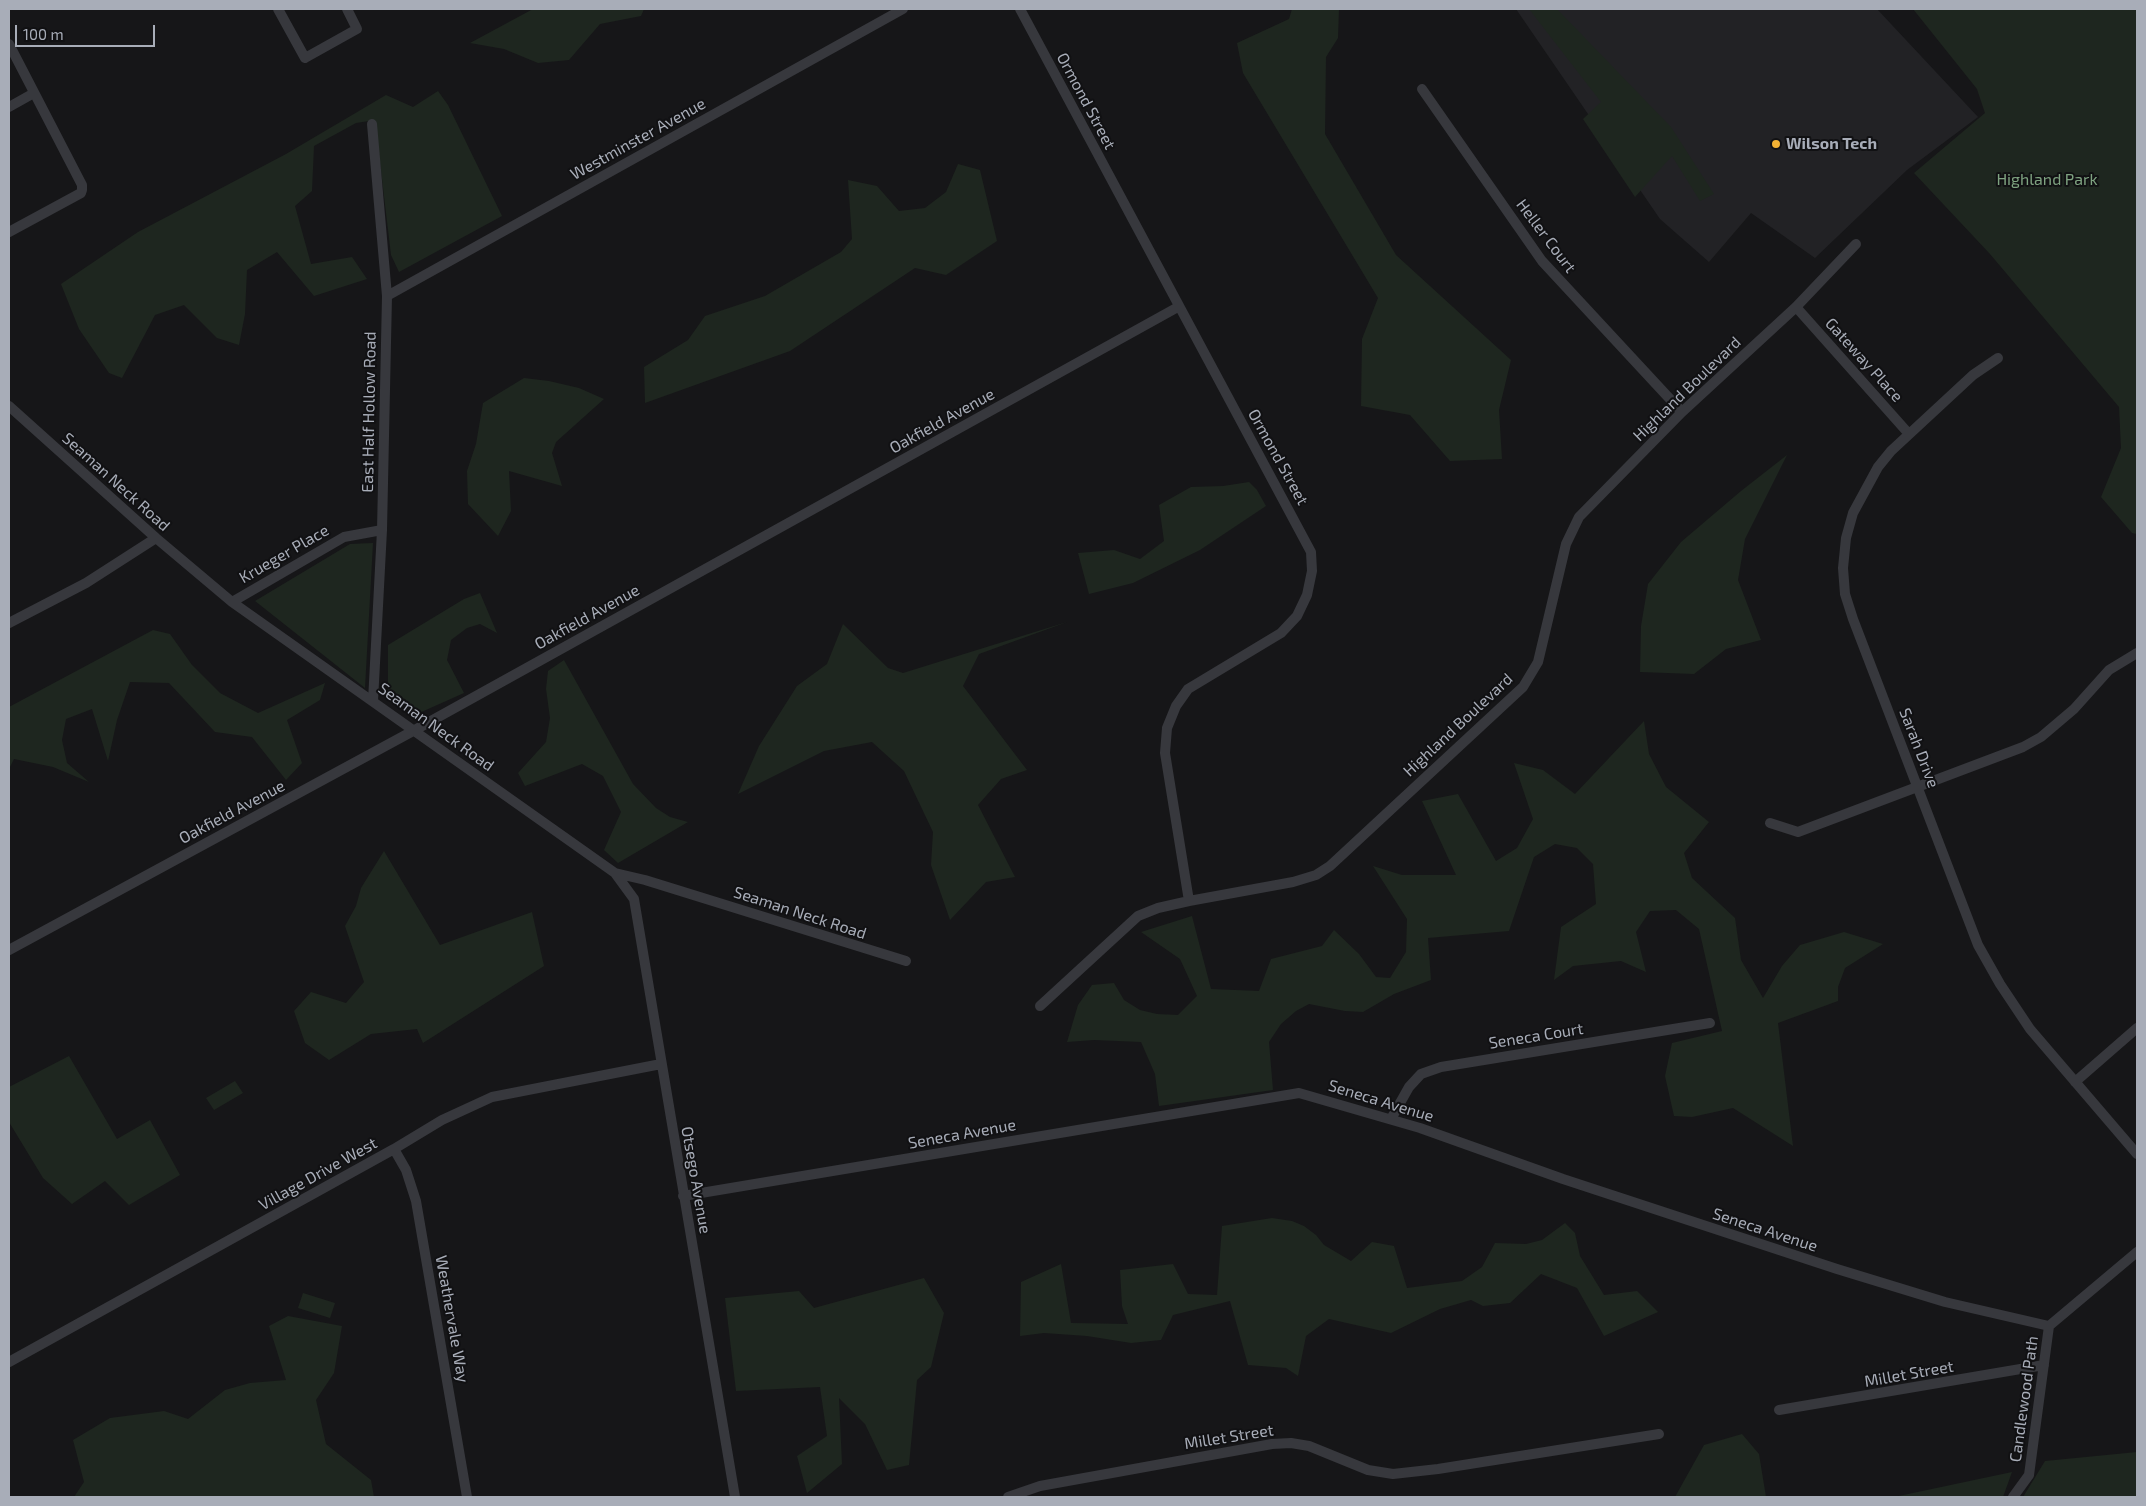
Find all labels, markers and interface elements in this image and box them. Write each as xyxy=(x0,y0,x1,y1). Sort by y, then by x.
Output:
scale bar xyxy=(18,15,158,47)
text: 100 m xyxy=(23,25,64,43)
street label: Ormond Street xyxy=(1052,49,1120,153)
street label: Westminster Avenue xyxy=(567,94,709,184)
place label: Wilson Tech xyxy=(1786,134,1877,154)
marker: Wilson Tech xyxy=(1770,138,1782,150)
park label: Highland Park xyxy=(1996,170,2098,190)
street label: Heller Court xyxy=(1512,195,1580,277)
street label: Gateway Place xyxy=(1821,314,1907,406)
street label: East Half Hollow Road xyxy=(358,331,380,493)
street label: Highland Boulevard xyxy=(1629,333,1745,445)
street label: Oakfield Avenue xyxy=(886,384,998,458)
street label: Ormond Street xyxy=(1244,406,1312,508)
street label: Seaman Neck Road xyxy=(58,429,174,535)
street label: Krueger Place xyxy=(236,521,332,587)
street label: Oakfield Avenue xyxy=(531,580,643,654)
street label: Highland Boulevard xyxy=(1399,669,1517,781)
street label: Seaman Neck Road xyxy=(374,679,498,775)
street label: Sarah Drive xyxy=(1895,705,1943,791)
street label: Oakfield Avenue xyxy=(176,776,288,848)
street label: Seaman Neck Road xyxy=(731,883,869,943)
street label: Seneca Court xyxy=(1487,1019,1585,1053)
street label: Seneca Avenue xyxy=(1326,1076,1436,1126)
street label: Seneca Avenue xyxy=(907,1115,1017,1153)
street label: Otsego Avenue xyxy=(677,1125,715,1235)
street label: Village Drive West xyxy=(256,1134,380,1214)
street label: Seneca Avenue xyxy=(1710,1204,1820,1256)
street label: Weathervale Way xyxy=(431,1254,473,1384)
street label: Candlewood Path xyxy=(2006,1335,2042,1463)
street label: Millet Street xyxy=(1863,1357,1955,1391)
street label: Millet Street xyxy=(1183,1420,1275,1454)

